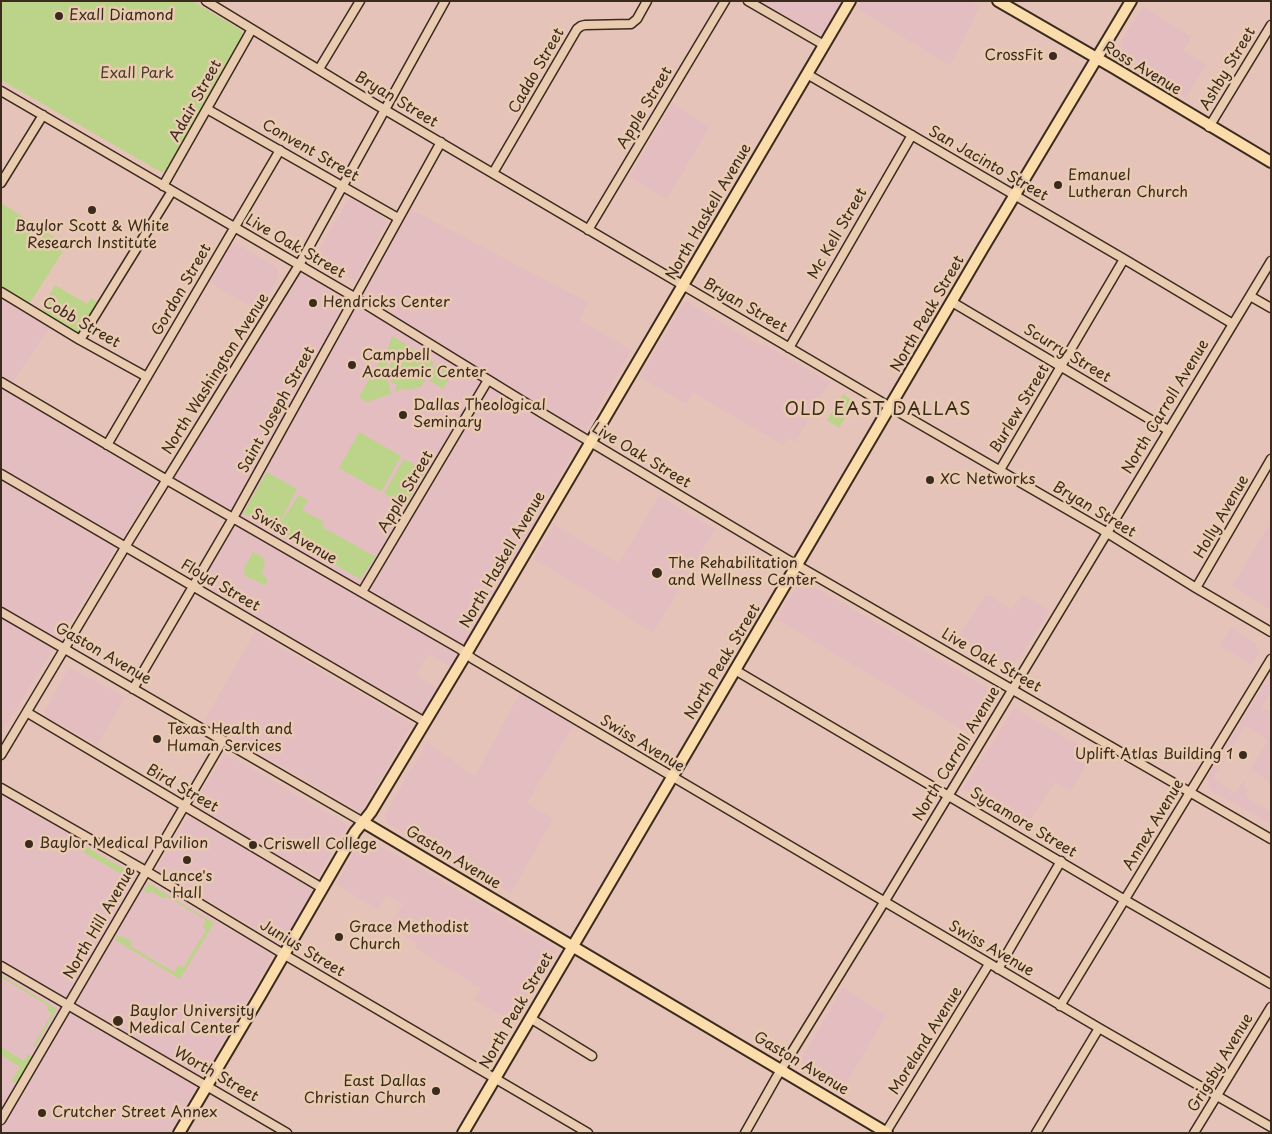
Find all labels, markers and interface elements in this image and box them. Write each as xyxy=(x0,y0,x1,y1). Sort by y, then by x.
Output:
place label: Exall Diamond xyxy=(69,7,173,25)
marker: Exall Diamond xyxy=(53,10,65,22)
street label: Ashby Street xyxy=(1196,24,1260,114)
street label: Caddo Street xyxy=(505,25,569,117)
street label: Ross Avenue xyxy=(1100,39,1184,99)
place label: CrossFit xyxy=(985,47,1043,65)
marker: CrossFit xyxy=(1047,50,1059,62)
street label: Adair Street xyxy=(166,57,226,145)
street label: Apple Street xyxy=(614,64,676,152)
park label: Exall Park xyxy=(100,65,174,83)
street label: Bryan Street xyxy=(351,68,441,132)
street label: Convent Street xyxy=(258,116,362,186)
street label: San Jacinto Street xyxy=(925,123,1051,205)
street label: North Haskell Avenue xyxy=(663,141,755,283)
place label: Emanuel Lutheran Church xyxy=(1068,167,1188,202)
marker: Emanuel Lutheran Church xyxy=(1052,179,1064,191)
street label: Mc Kell Street xyxy=(805,185,871,283)
marker: Baylor Scott & White Research Institute xyxy=(86,204,98,216)
street label: Live Oak Street xyxy=(242,211,348,283)
place label: Baylor Scott & White Research Institute xyxy=(15,218,169,253)
street label: Gordon Street xyxy=(148,241,216,339)
street label: North Peak Street xyxy=(887,253,969,375)
street label: Bryan Street xyxy=(700,275,790,337)
street label: North Washington Avenue xyxy=(159,290,273,458)
street label: Cobb Street xyxy=(39,294,123,352)
place label: Hendricks Center xyxy=(323,294,450,312)
marker: Hendricks Center xyxy=(307,297,319,309)
street label: Scurry Street xyxy=(1020,321,1114,387)
street label: North Carroll Avenue xyxy=(1119,337,1213,477)
street label: Saint Joseph Street xyxy=(235,344,319,476)
place label: Campbell Academic Center xyxy=(362,347,486,382)
marker: Campbell Academic Center xyxy=(346,359,358,371)
street label: Burlew Street xyxy=(987,361,1053,457)
place label: Dallas Theological Seminary xyxy=(413,397,546,432)
district label: OLD EAST DALLAS xyxy=(783,399,973,421)
marker: Dallas Theological Seminary xyxy=(397,409,409,421)
street label: Live Oak Street xyxy=(588,419,694,493)
street label: Apple Street xyxy=(375,448,437,536)
place label: XC Networks xyxy=(940,471,1035,489)
street label: Holly Avenue xyxy=(1191,472,1253,562)
marker: XC Networks xyxy=(924,474,936,486)
street label: Bryan Street xyxy=(1049,478,1139,542)
street label: North Haskell Avenue xyxy=(457,489,549,631)
street label: Swiss Avenue xyxy=(248,505,340,569)
place label: The Rehabilitation and Wellness Center xyxy=(668,555,816,590)
street label: Floyd Street xyxy=(177,556,263,616)
marker: The Rehabilitation and Wellness Center xyxy=(650,566,664,580)
street label: North Peak Street xyxy=(681,601,765,723)
street label: Gaston Avenue xyxy=(52,619,154,689)
street label: Live Oak Street xyxy=(938,625,1044,697)
street label: North Carroll Avenue xyxy=(910,684,1004,824)
street label: Swiss Avenue xyxy=(596,712,688,776)
place label: Texas Health and Human Services xyxy=(167,721,292,756)
marker: Texas Health and Human Services xyxy=(151,733,163,745)
place label: Uplift Atlas Building 1 xyxy=(1075,746,1233,764)
marker: Uplift Atlas Building 1 xyxy=(1237,749,1249,761)
street label: Bird Street xyxy=(143,761,221,817)
street label: Annex Avenue xyxy=(1120,776,1188,874)
street label: Sycamore Street xyxy=(966,784,1080,862)
street label: Gaston Avenue xyxy=(402,823,504,893)
place label: Baylor Medical Pavilion xyxy=(39,835,208,853)
place label: Criswell College xyxy=(263,836,377,854)
marker: Baylor Medical Pavilion xyxy=(23,838,35,850)
marker: Criswell College xyxy=(247,839,259,851)
marker: Lance's Hall xyxy=(181,854,193,866)
street label: North Hill Avenue xyxy=(60,863,140,983)
place label: Lance's Hall xyxy=(162,868,212,903)
street label: Junius Street xyxy=(256,917,348,981)
street label: Swiss Avenue xyxy=(945,917,1037,981)
place label: Grace Methodist Church xyxy=(349,919,469,954)
marker: Grace Methodist Church xyxy=(333,931,345,943)
street label: North Peak Street xyxy=(476,950,558,1072)
street label: Moreland Avenue xyxy=(886,984,966,1098)
place label: Baylor University Medical Center xyxy=(129,1003,255,1038)
street label: Grigsby Avenue xyxy=(1185,1011,1257,1115)
marker: Baylor University Medical Center xyxy=(111,1014,125,1028)
street label: Gaston Avenue xyxy=(750,1029,852,1099)
street label: Worth Street xyxy=(171,1044,261,1106)
place label: East Dallas Christian Church xyxy=(304,1073,426,1108)
marker: East Dallas Christian Church xyxy=(430,1085,442,1097)
place label: Crutcher Street Annex xyxy=(52,1104,217,1122)
marker: Crutcher Street Annex xyxy=(36,1107,48,1119)

